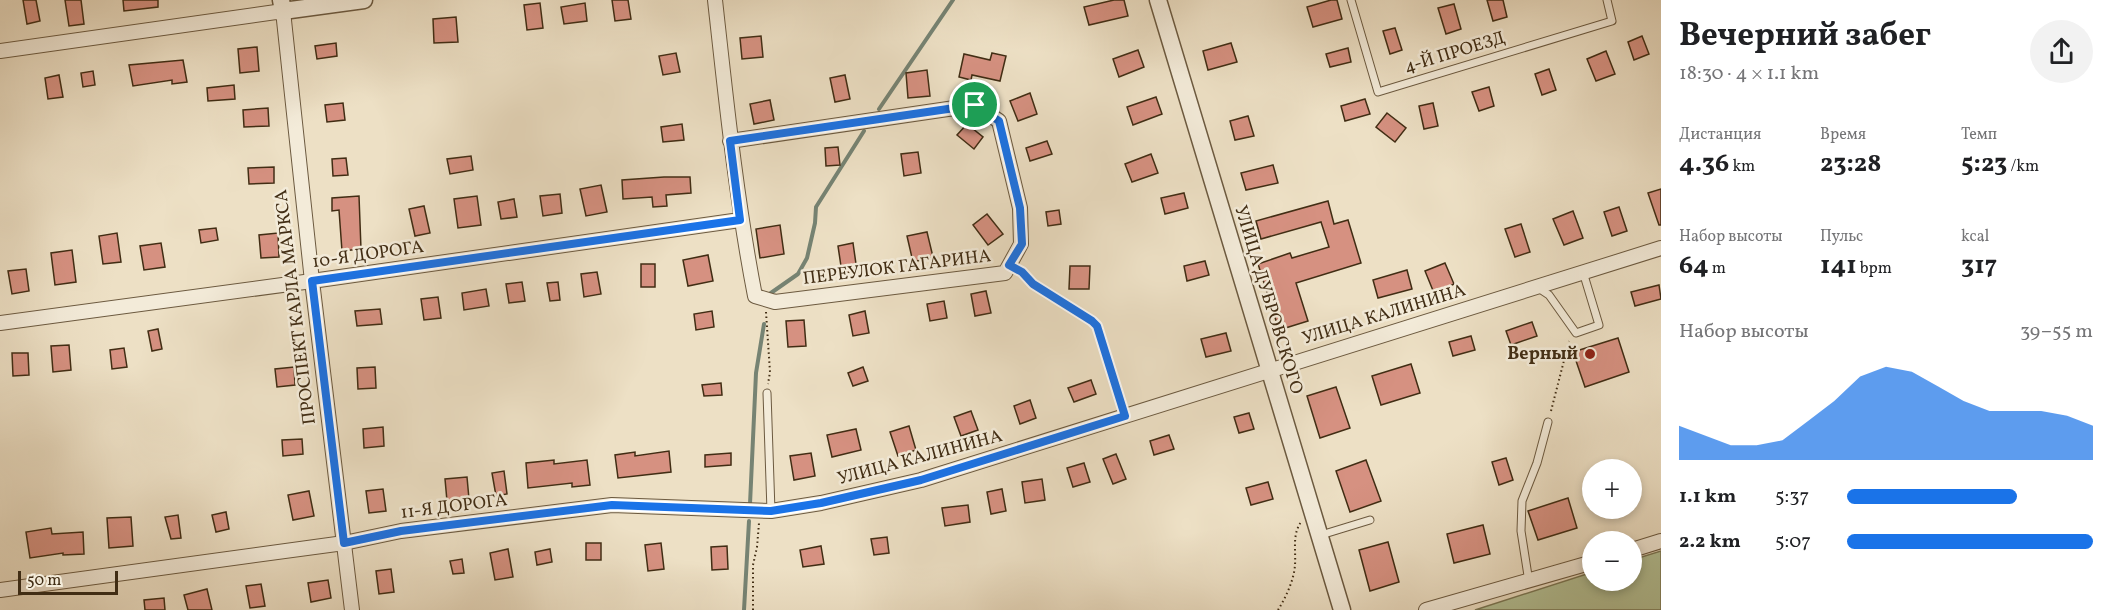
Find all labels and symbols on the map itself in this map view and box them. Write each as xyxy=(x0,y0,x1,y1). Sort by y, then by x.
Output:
street label: 4-Й ПРОЕЗД xyxy=(1401,26,1509,80)
pin xyxy=(949,79,1000,130)
street label: ПРОСПЕКТ КАРЛА МАРКСА xyxy=(269,188,323,426)
street label: УЛИЦА ДУБРОВСКОГО xyxy=(1227,203,1309,397)
street label: 10-Я ДОРОГА xyxy=(311,235,426,275)
street label: ПЕРЕУЛОК ГАГАРИНА xyxy=(801,244,993,292)
street label: УЛИЦА КАЛИНИНА xyxy=(1299,278,1469,352)
place label: Верный xyxy=(1507,342,1578,367)
marker: Верный xyxy=(1583,347,1597,361)
street label: УЛИЦА КАЛИНИНА xyxy=(835,424,1006,492)
street label: 11-Я ДОРОГА xyxy=(399,488,509,526)
scale bar xyxy=(18,568,118,596)

